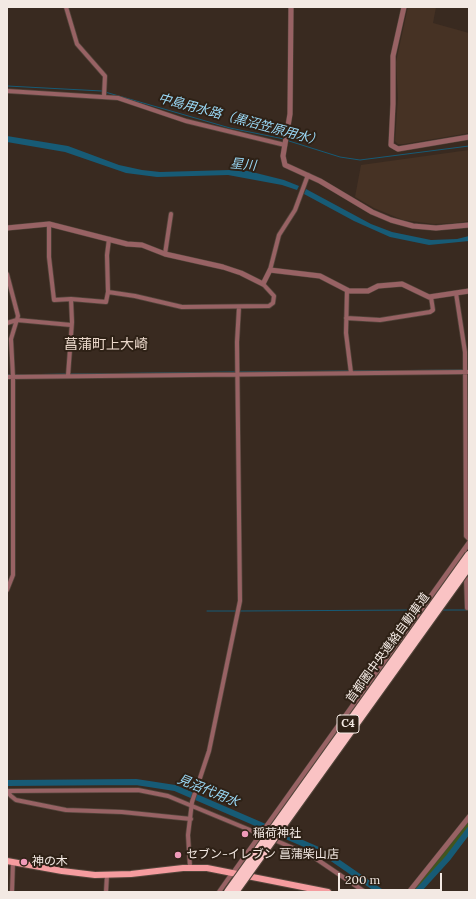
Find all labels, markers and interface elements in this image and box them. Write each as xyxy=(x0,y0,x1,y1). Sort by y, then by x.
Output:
water label: 中島用水路（黒沼笠原用水） xyxy=(156,91,324,149)
water label: 星川 xyxy=(229,156,257,174)
district label: 菖蒲町上大崎 xyxy=(64,337,148,353)
street label: 首都圏中央連絡自動車道 xyxy=(343,590,433,706)
road number: C4 xyxy=(337,715,359,733)
water label: 見沼代用水 xyxy=(175,772,241,810)
place label: 稲荷神社 xyxy=(253,827,301,841)
marker: 稲荷神社 xyxy=(240,829,250,839)
place label: セブン-イレブン 菖蒲柴山店 xyxy=(186,848,339,862)
marker: セブン-イレブン 菖蒲柴山店 xyxy=(173,850,183,860)
place label: 神の木 xyxy=(32,855,68,869)
marker: 神の木 xyxy=(19,857,29,867)
scale bar xyxy=(340,865,444,891)
text: 200 m xyxy=(345,872,380,887)

